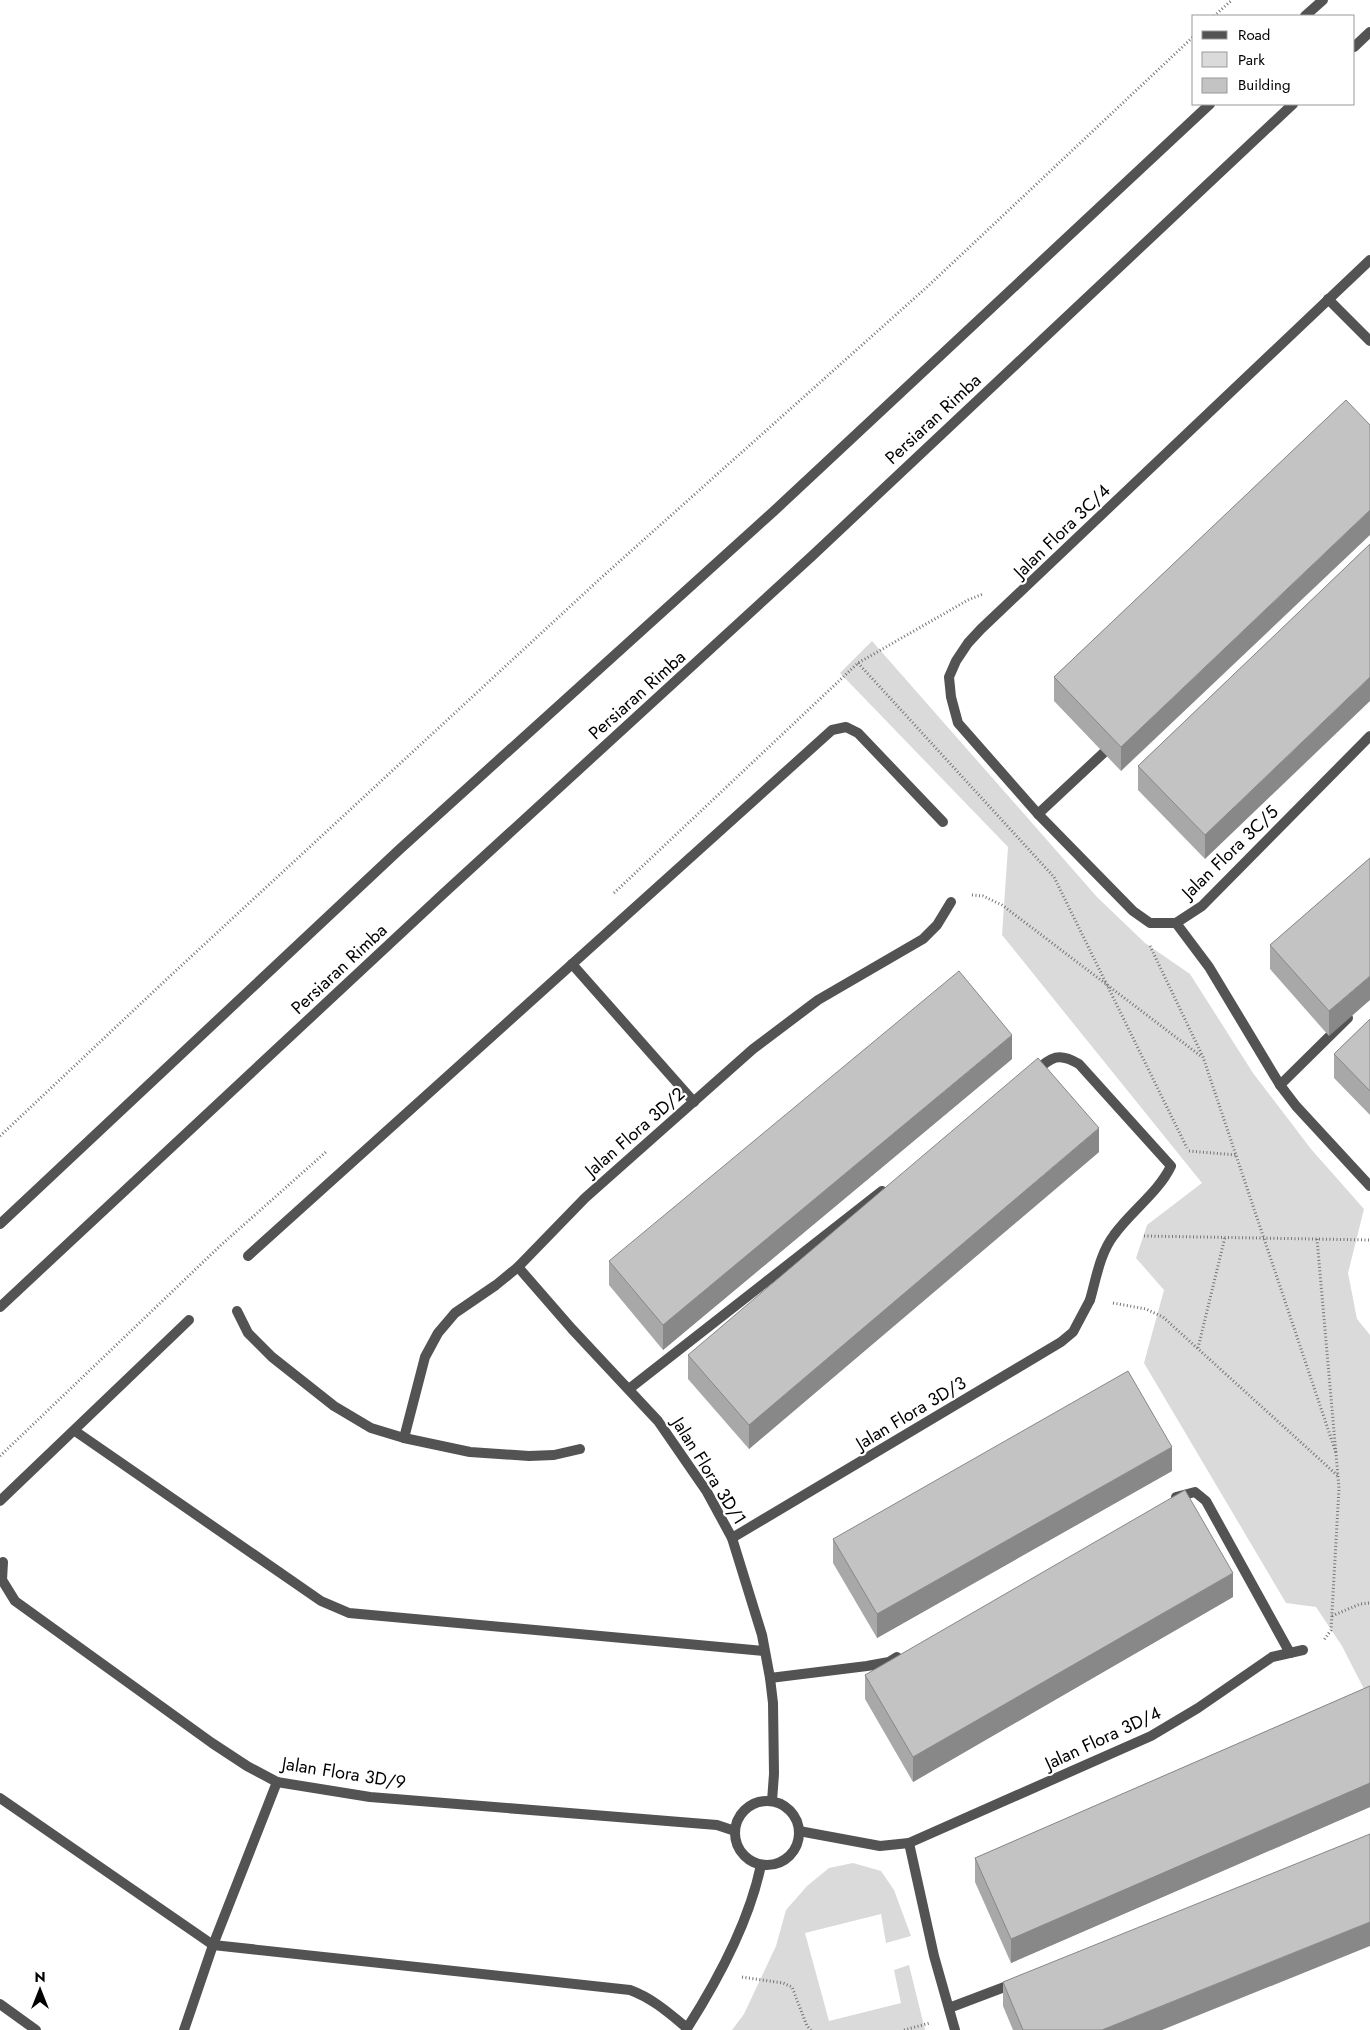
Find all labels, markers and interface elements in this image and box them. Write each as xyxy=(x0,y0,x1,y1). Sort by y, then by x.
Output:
legend xyxy=(1192,15,1355,105)
text: Road xyxy=(1238,24,1270,46)
text: Park xyxy=(1238,49,1265,71)
text: Building xyxy=(1238,74,1290,96)
street label: Persiaran Rimba xyxy=(879,368,987,470)
street label: Jalan Flora 3C/4 xyxy=(1006,478,1116,585)
street label: Persiaran Rimba xyxy=(583,644,691,746)
street label: Jalan Flora 3C/5 xyxy=(1175,799,1284,906)
street label: Persiaran Rimba xyxy=(285,918,393,1020)
street label: Jalan Flora 3D/2 xyxy=(578,1081,691,1184)
street label: Jalan Flora 3D/3 xyxy=(849,1370,971,1457)
street label: Jalan Flora 3D/1 xyxy=(664,1410,753,1530)
street label: Jalan Flora 3D/4 xyxy=(1039,1700,1165,1777)
street label: Jalan Flora 3D/9 xyxy=(278,1750,408,1796)
north arrow xyxy=(15,1965,65,2015)
text: N xyxy=(34,1967,46,1987)

